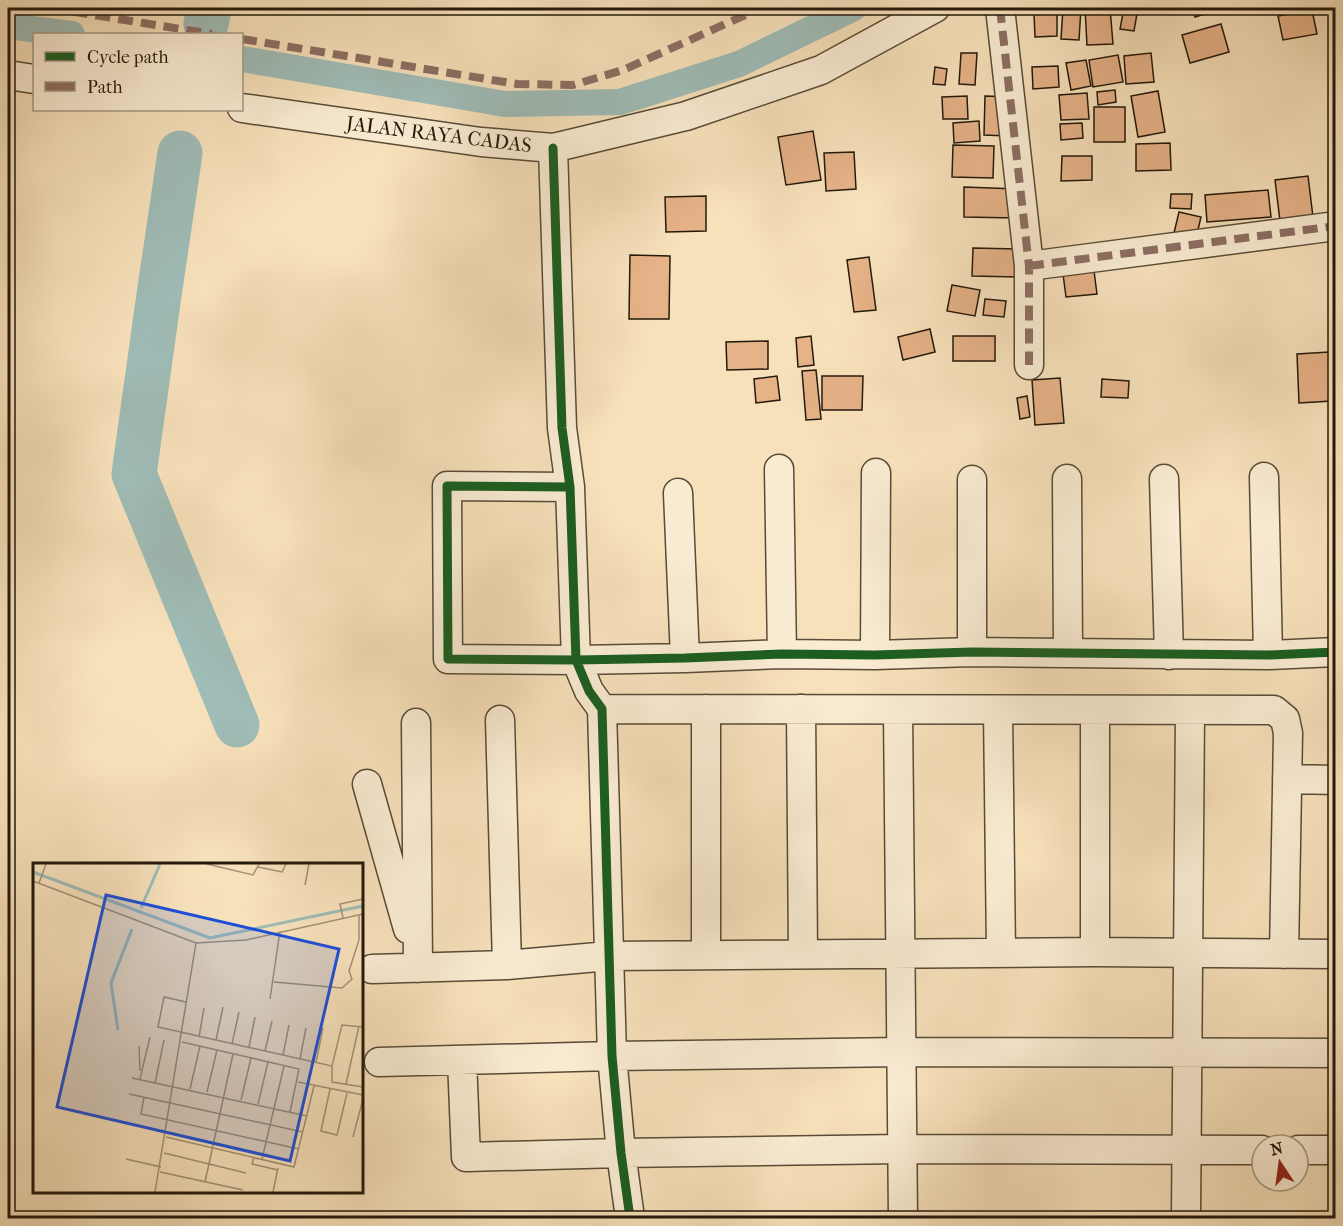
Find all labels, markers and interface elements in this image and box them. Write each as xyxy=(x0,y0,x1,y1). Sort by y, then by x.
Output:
legend xyxy=(33,33,243,111)
text: Cycle path xyxy=(87,47,168,68)
text: Path xyxy=(87,77,123,98)
street label: JALAN RAYA CADAS xyxy=(343,111,533,157)
inset map xyxy=(33,863,363,1193)
north arrow xyxy=(1250,1133,1310,1193)
text: N xyxy=(1269,1138,1286,1159)

